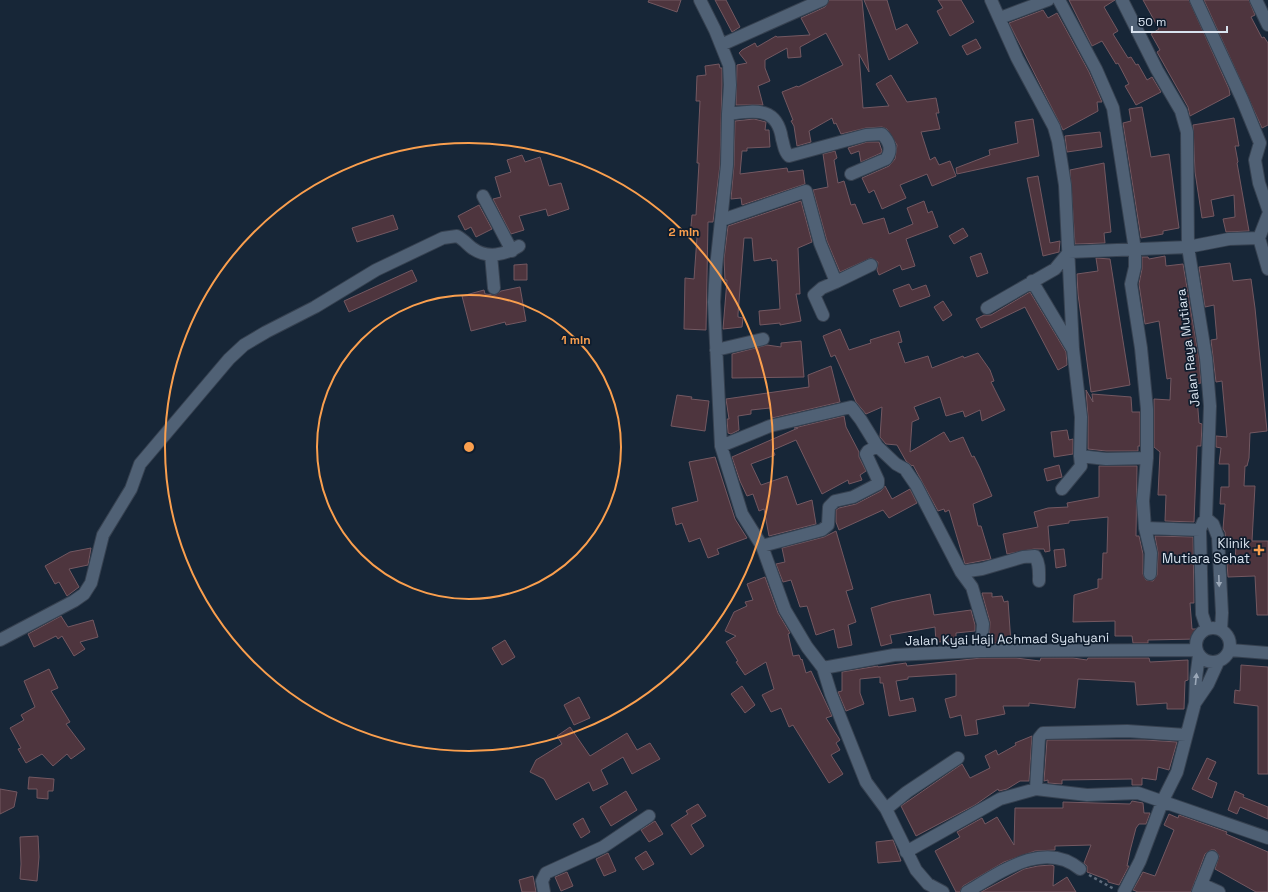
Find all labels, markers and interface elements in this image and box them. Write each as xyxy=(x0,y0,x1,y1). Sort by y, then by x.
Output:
scale bar xyxy=(1132,8,1227,34)
text: 50 m xyxy=(1138,14,1166,30)
text: 2 min xyxy=(668,224,700,240)
street label: Jalan Raya Mutiara xyxy=(1172,287,1204,408)
text: 1 min xyxy=(561,332,591,348)
centre of rings xyxy=(462,440,476,454)
place label: Klinik Mutiara Sehat xyxy=(1162,535,1250,567)
marker: Klinik Mutiara Sehat xyxy=(1253,544,1265,556)
one-way arrow xyxy=(1216,575,1223,587)
street label: Jalan Kyai Haji Achmad Syahyani xyxy=(905,629,1109,649)
one-way arrow xyxy=(1193,673,1199,685)

